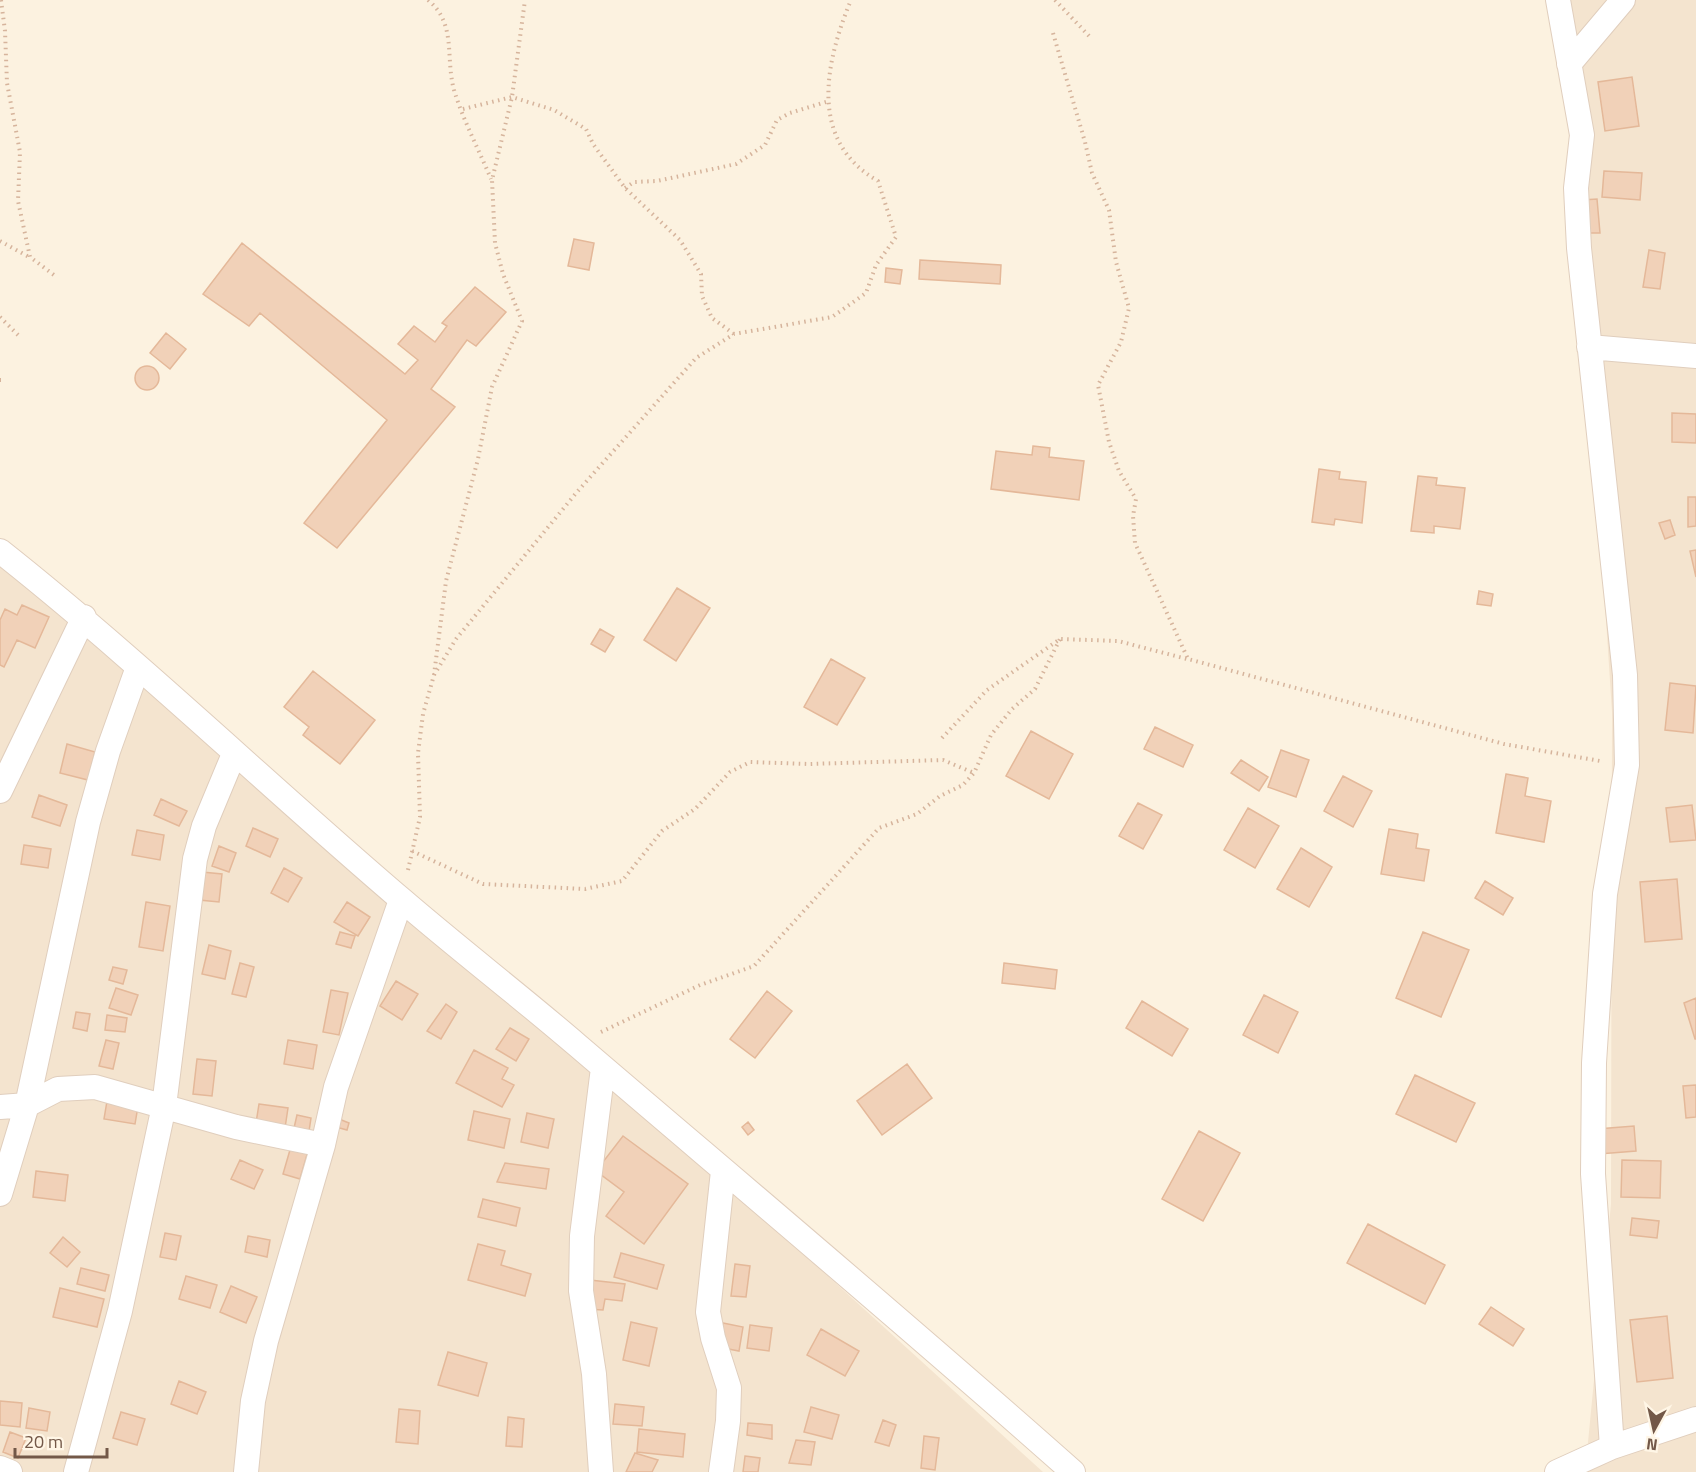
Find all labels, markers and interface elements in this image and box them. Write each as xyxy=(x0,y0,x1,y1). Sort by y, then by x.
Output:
north arrow xyxy=(1624,1400,1684,1460)
scale bar xyxy=(15,1421,106,1459)
text: 20 m xyxy=(24,1428,63,1455)
text: N xyxy=(1645,1432,1659,1458)

